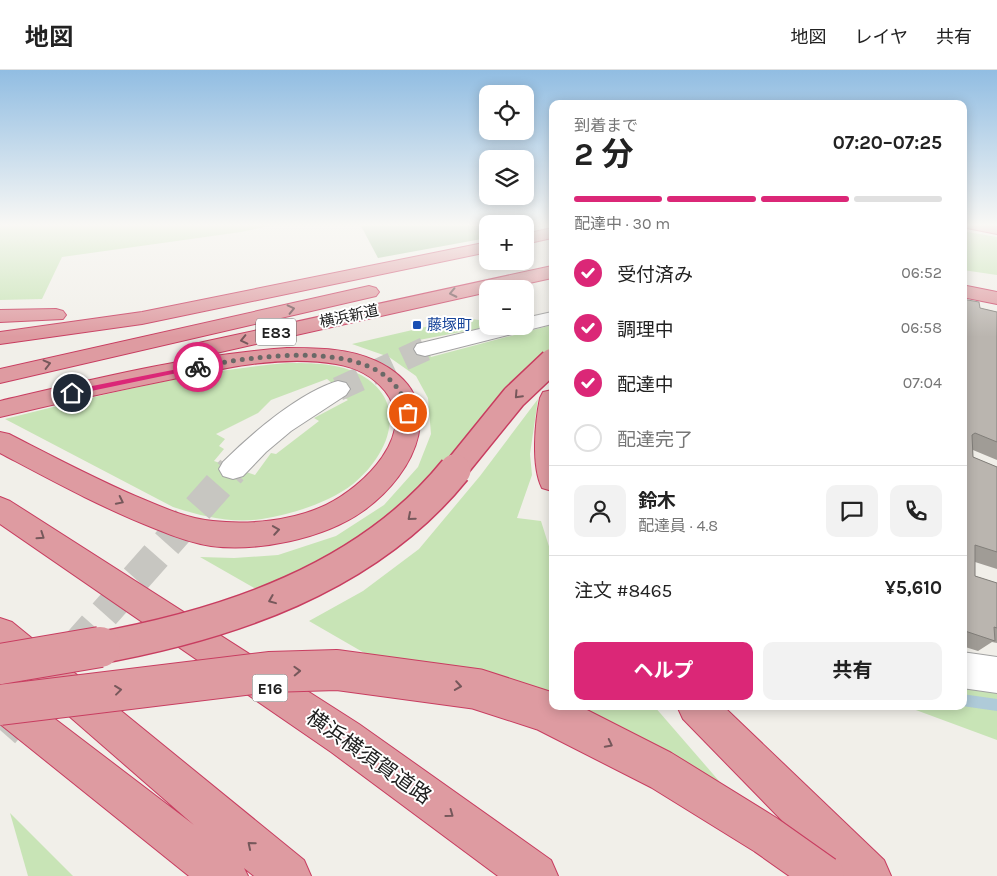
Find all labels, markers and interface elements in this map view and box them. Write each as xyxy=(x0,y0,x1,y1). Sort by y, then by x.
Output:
text: 地図 xyxy=(25,23,73,51)
text: 地図 xyxy=(791,26,827,48)
text: レイヤ xyxy=(855,26,908,48)
text: 共有 xyxy=(936,26,972,48)
map controls xyxy=(479,85,534,335)
button: locate xyxy=(479,85,534,140)
text: 到着まで xyxy=(574,116,638,135)
text: 07:20–07:25 xyxy=(833,132,942,154)
text: 2 分 xyxy=(574,136,633,173)
button: layers xyxy=(479,150,534,205)
text: 配達中 · 30 m xyxy=(574,214,670,233)
button: + xyxy=(479,215,534,270)
icon: check xyxy=(574,259,602,287)
text: 06:52 xyxy=(901,263,942,282)
text: 受付済み xyxy=(617,264,693,286)
button: − xyxy=(479,280,534,335)
one-way arrow xyxy=(449,287,458,298)
street label: 横浜新道 xyxy=(318,301,380,331)
one-way arrow xyxy=(287,304,296,315)
icon: check xyxy=(574,314,602,342)
place label: 藤塚町 xyxy=(427,316,472,334)
road number: E83 xyxy=(256,318,296,346)
text: 06:58 xyxy=(901,318,942,337)
marker: 藤塚町 xyxy=(411,319,423,331)
text: 調理中 xyxy=(617,319,674,341)
one-way arrow xyxy=(239,334,248,345)
courier xyxy=(173,342,223,392)
icon: bike xyxy=(184,353,212,381)
one-way arrow xyxy=(43,359,52,370)
icon: check xyxy=(574,369,602,397)
pin xyxy=(51,372,93,414)
text: 07:04 xyxy=(903,373,942,392)
text: 配達中 xyxy=(617,374,674,396)
icon: home xyxy=(58,379,86,407)
one-way arrow xyxy=(515,389,524,398)
pin xyxy=(387,392,429,434)
icon: bag xyxy=(394,399,422,427)
text: 配達完了 xyxy=(617,429,693,451)
button: person xyxy=(574,485,626,537)
button: chat xyxy=(826,485,878,537)
button: phone xyxy=(890,485,942,537)
text: 鈴木 xyxy=(638,490,676,512)
one-way arrow xyxy=(115,495,124,506)
one-way arrow xyxy=(407,511,416,520)
text: 配達員 · 4.8 xyxy=(638,516,718,535)
one-way arrow xyxy=(272,525,281,535)
one-way arrow xyxy=(35,530,44,539)
text: ¥5,610 xyxy=(885,577,942,599)
text: 注文 #8465 xyxy=(574,580,672,602)
one-way arrow xyxy=(268,593,277,604)
button: ヘルプ xyxy=(574,642,753,700)
button: 共有 xyxy=(763,642,942,700)
one-way arrow xyxy=(293,666,301,676)
road number: E16 xyxy=(252,674,288,702)
one-way arrow xyxy=(454,681,462,691)
one-way arrow xyxy=(114,685,122,696)
street label: 横浜横須賀道路 xyxy=(302,705,436,809)
one-way arrow xyxy=(604,738,613,748)
one-way arrow xyxy=(444,808,454,817)
one-way arrow xyxy=(247,841,256,850)

